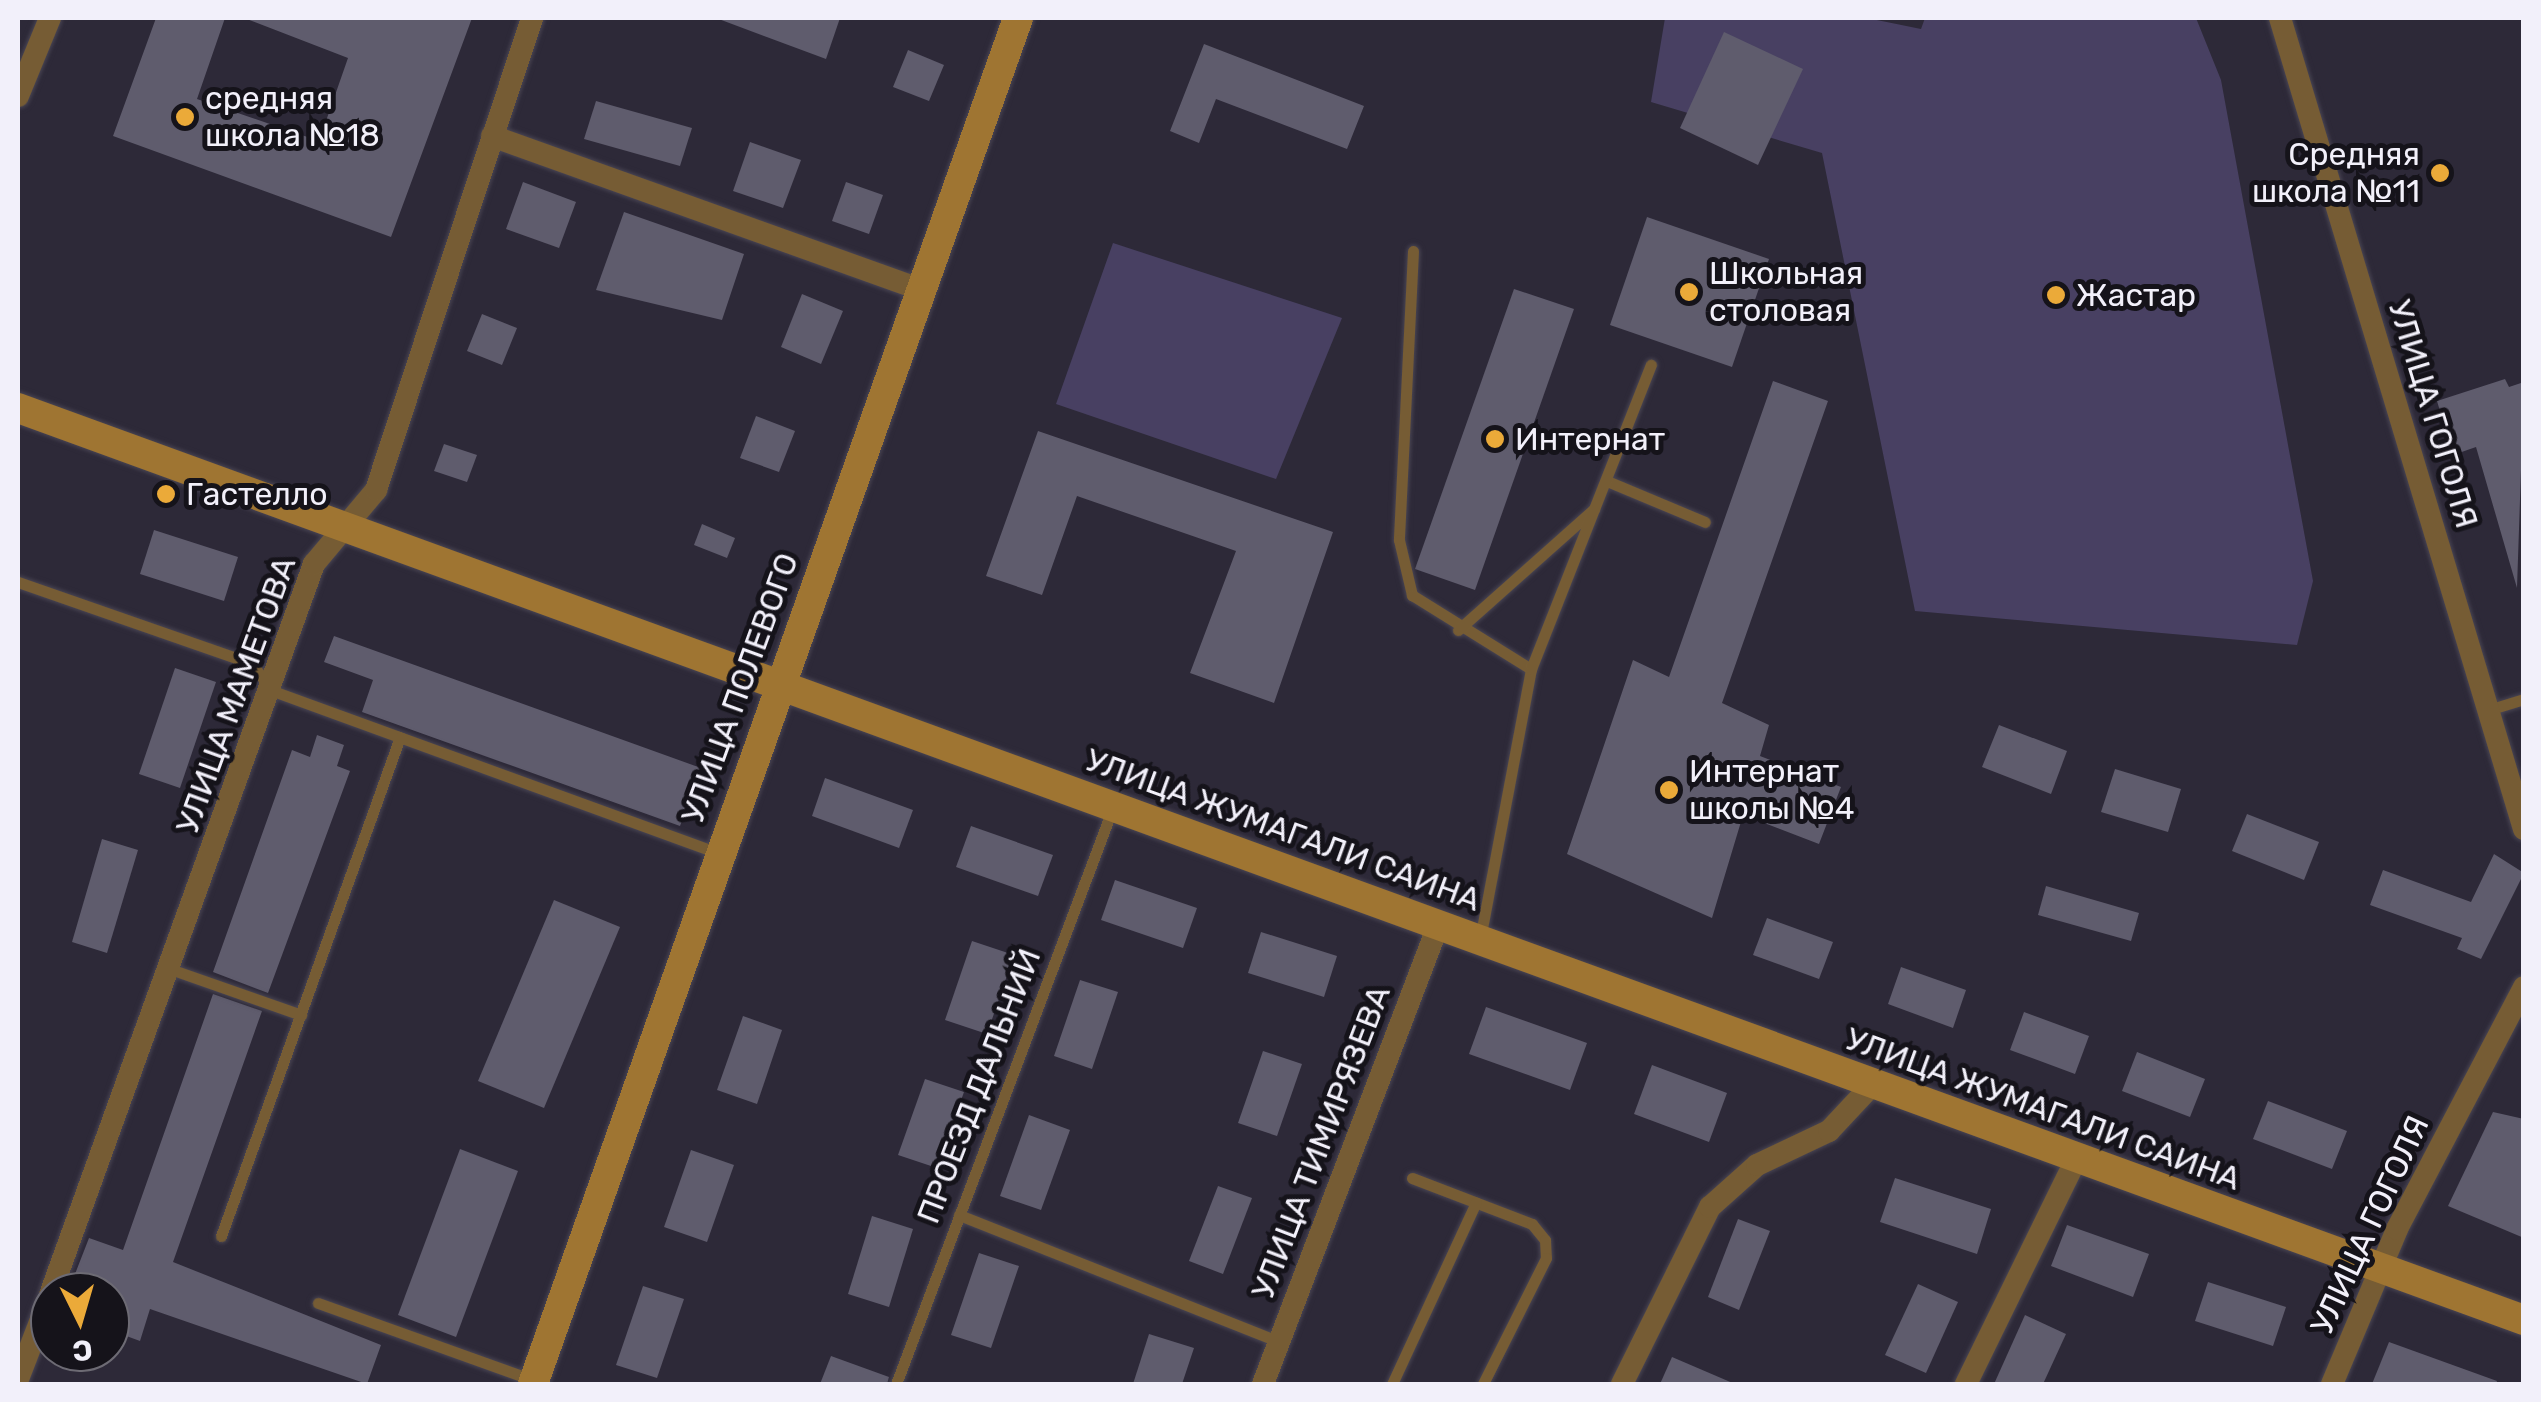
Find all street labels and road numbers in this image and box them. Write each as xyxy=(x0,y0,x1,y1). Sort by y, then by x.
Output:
street label: УЛИЦА ГОГОЛЯ xyxy=(2380,295,2486,533)
street label: УЛИЦА ПОЛЕВОГО xyxy=(673,548,807,828)
street label: УЛИЦА МАМЕТОВА xyxy=(168,551,304,839)
street label: УЛИЦА ЖУМАГАЛИ САИНА xyxy=(1080,741,1486,919)
street label: ПРОЕЗД ДАЛЬНИЙ xyxy=(909,943,1049,1229)
street label: УЛИЦА ТИМИРЯЗЕВА xyxy=(1244,980,1398,1304)
street label: УЛИЦА ЖУМАГАЛИ САИНА xyxy=(1840,1020,2246,1198)
street label: УЛИЦА ГОГОЛЯ xyxy=(2303,1110,2437,1340)

